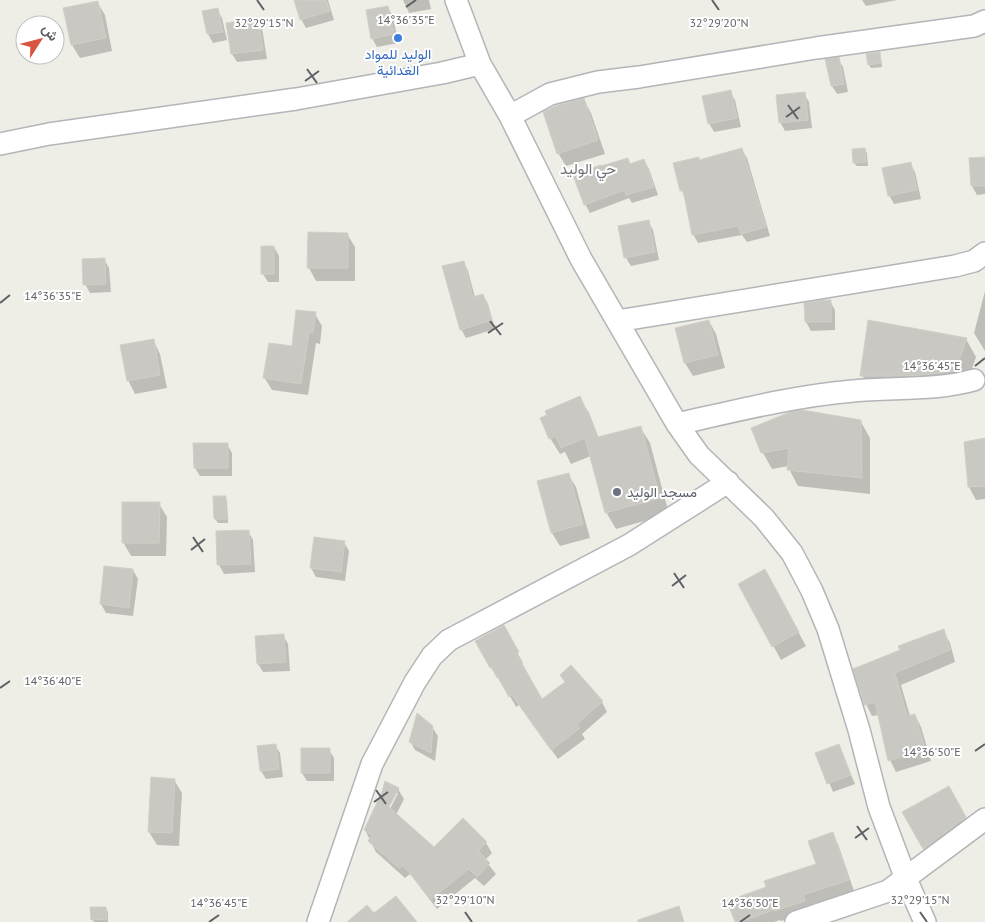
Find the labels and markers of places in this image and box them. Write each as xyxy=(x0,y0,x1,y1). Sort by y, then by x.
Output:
marker: الوليد للمواد الغدائية xyxy=(392,32,404,44)
place label: الوليد للمواد الغدائية xyxy=(365,45,431,79)
place label: مسجد الوليد xyxy=(627,483,697,501)
marker: مسجد الوليد xyxy=(611,486,623,498)

